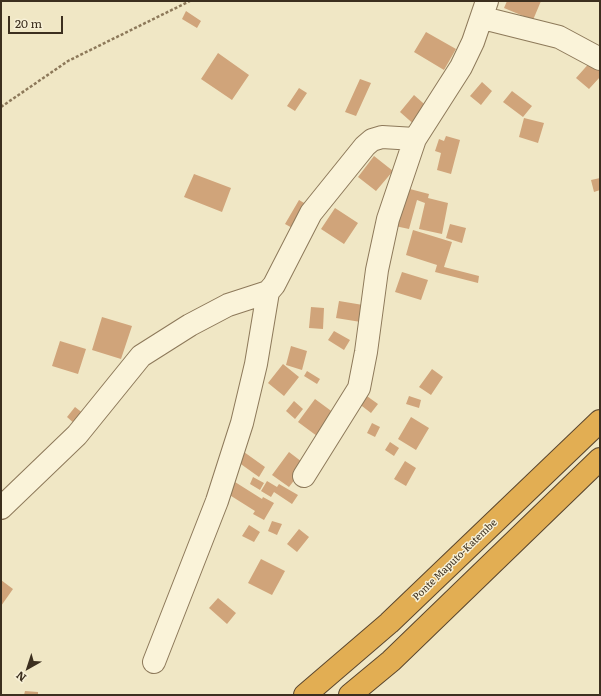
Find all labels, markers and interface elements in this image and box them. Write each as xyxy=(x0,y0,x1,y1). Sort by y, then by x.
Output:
scale bar xyxy=(10,8,65,34)
text: 20 m xyxy=(15,14,42,32)
street label: Ponte Maputo-Katembe xyxy=(410,517,500,603)
north arrow xyxy=(8,648,48,688)
text: N xyxy=(12,668,29,686)

